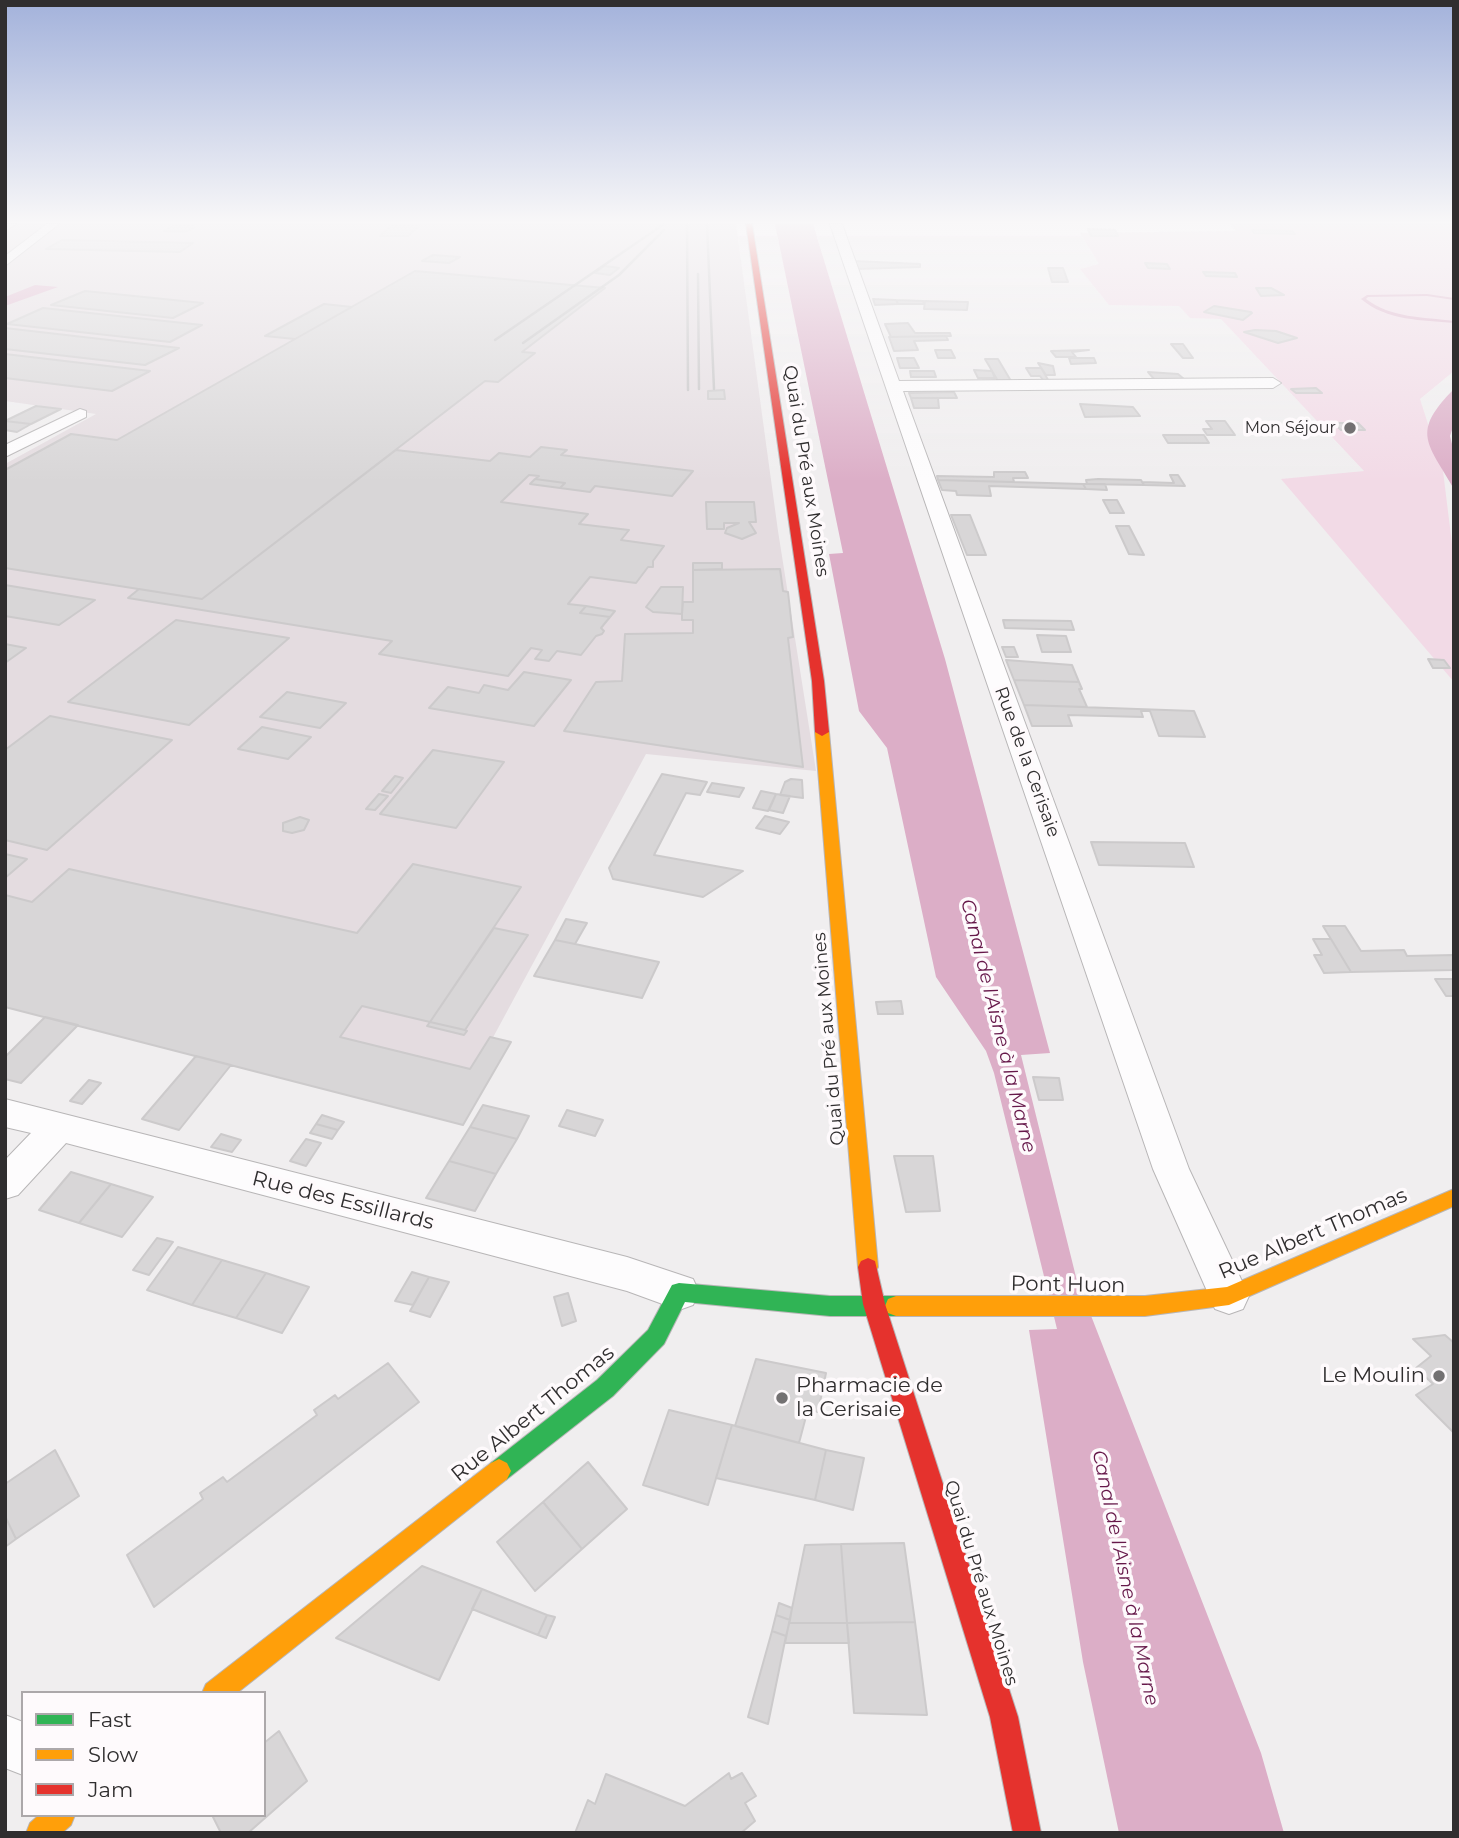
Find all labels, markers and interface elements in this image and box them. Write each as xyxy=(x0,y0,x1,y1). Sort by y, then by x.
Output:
street label: Quai du Pré aux Moines xyxy=(779,364,833,578)
place label: Mon Séjour xyxy=(1245,418,1336,438)
marker: Mon Séjour xyxy=(1342,420,1358,436)
street label: Rue de la Cerisaie xyxy=(990,684,1064,840)
water label: Canal de l'Aisne à la Marne xyxy=(955,897,1041,1155)
street label: Quai du Pré aux Moines xyxy=(809,932,849,1146)
street label: Rue des Essillards xyxy=(249,1166,437,1236)
street label: Rue Albert Thomas xyxy=(1215,1183,1411,1285)
street label: Pont Huon xyxy=(1010,1271,1126,1299)
street label: Rue Albert Thomas xyxy=(446,1341,620,1487)
place label: Le Moulin xyxy=(1322,1363,1425,1389)
marker: Le Moulin xyxy=(1431,1368,1447,1384)
place label: Pharmacie de la Cerisaie xyxy=(796,1373,943,1423)
marker: Pharmacie de la Cerisaie xyxy=(774,1390,790,1406)
water label: Canal de l'Aisne à la Marne xyxy=(1087,1448,1163,1708)
street label: Quai du Pré aux Moines xyxy=(939,1478,1023,1688)
legend xyxy=(21,1691,266,1817)
text: Fast xyxy=(88,1707,132,1732)
text: Slow xyxy=(88,1742,138,1767)
text: Jam xyxy=(88,1777,133,1802)

